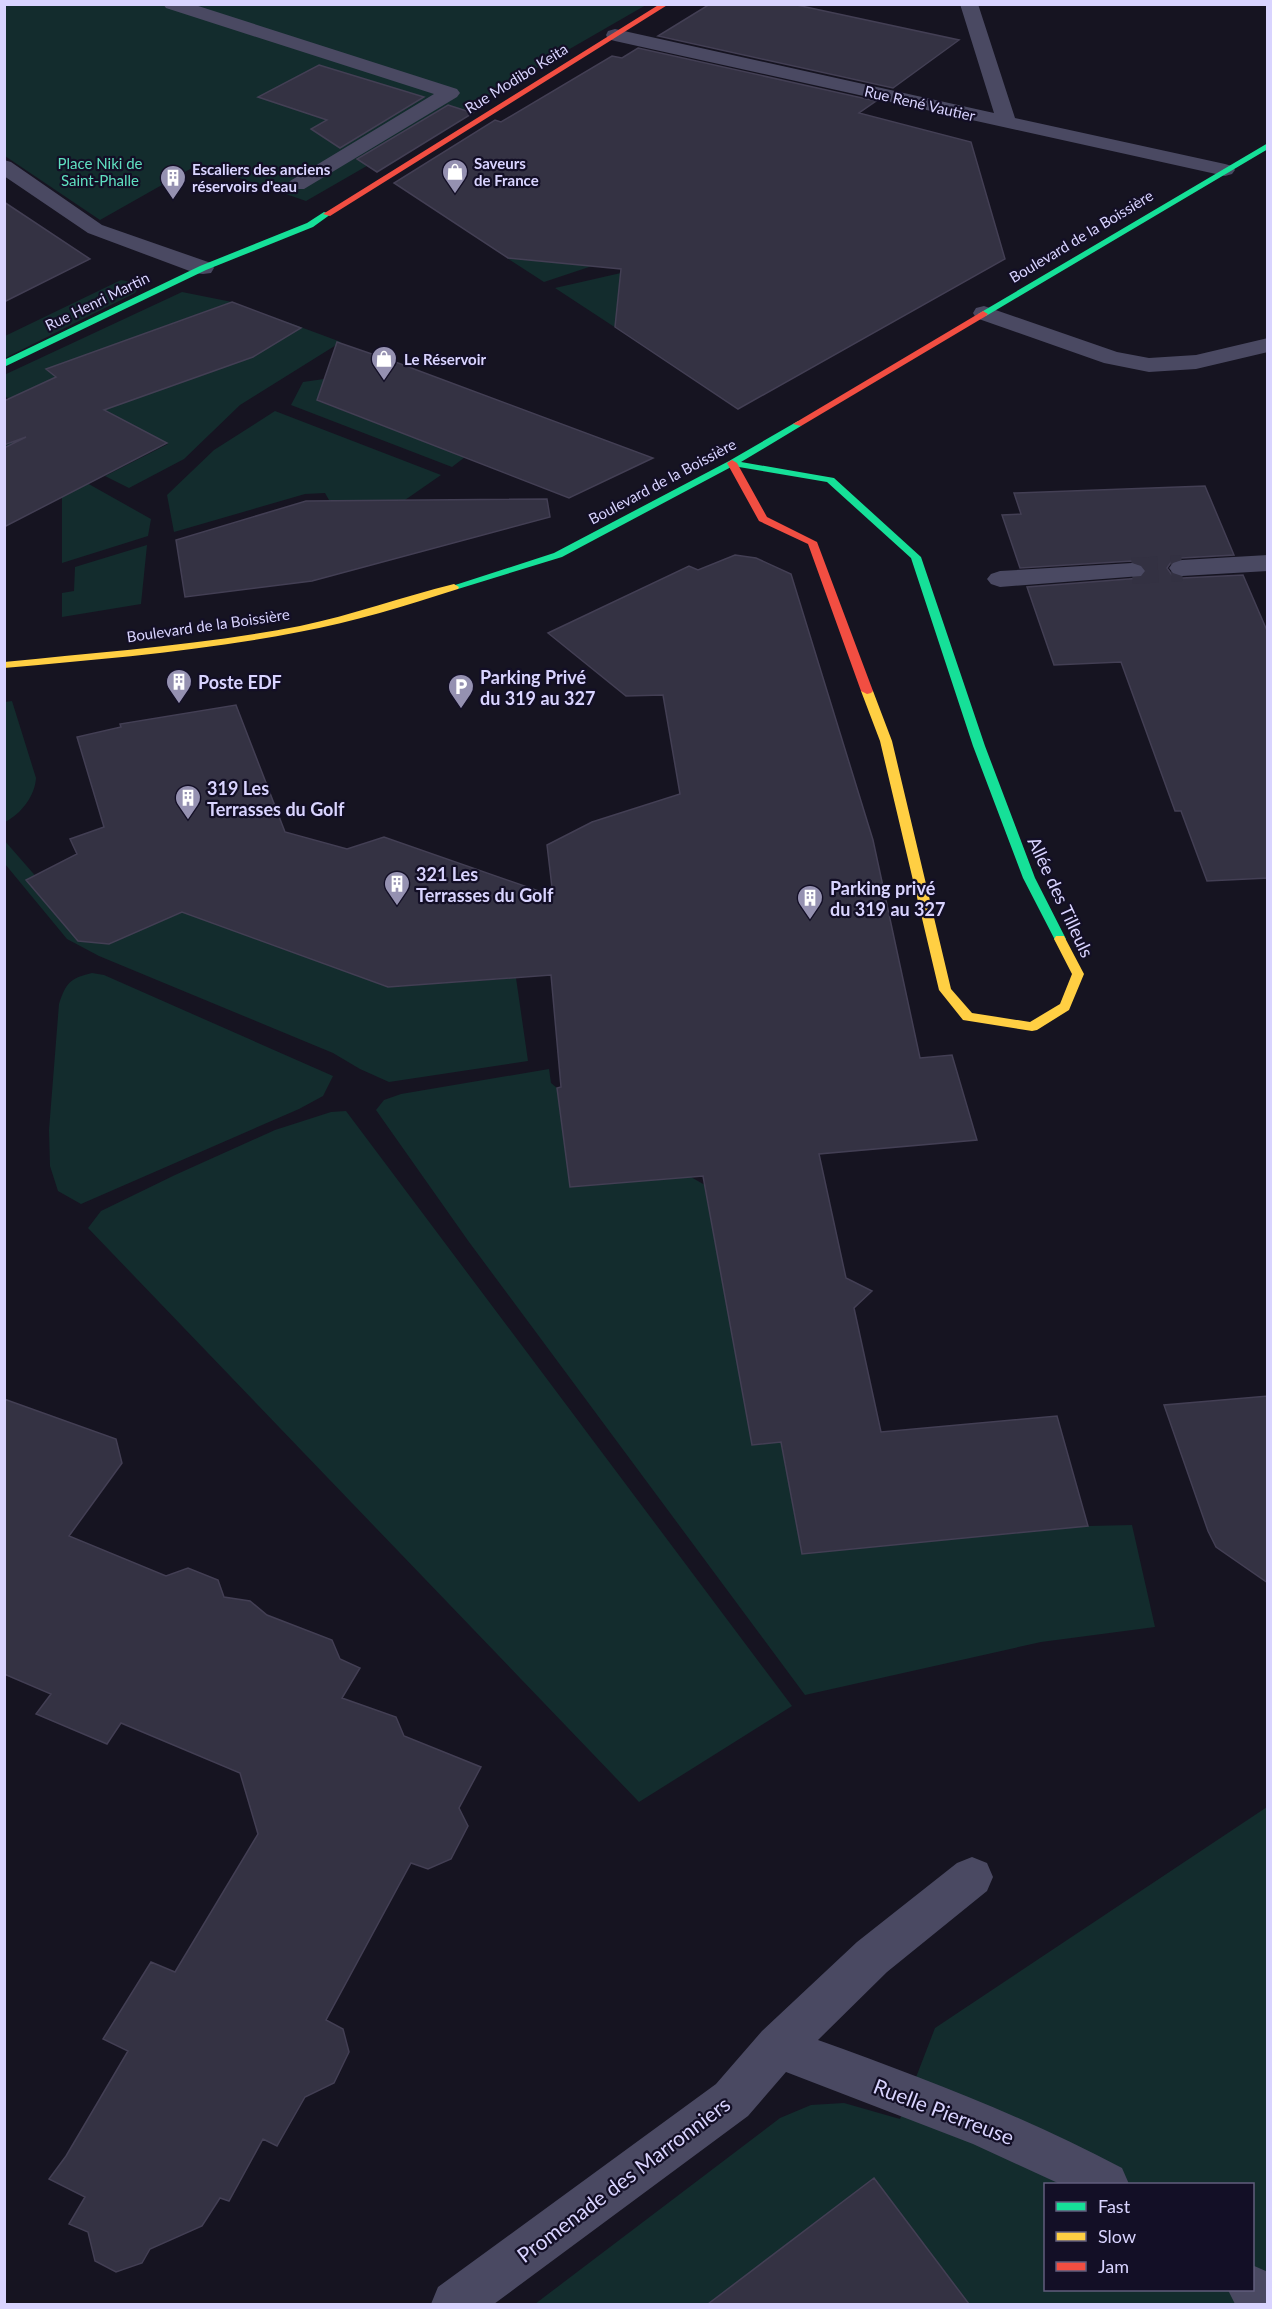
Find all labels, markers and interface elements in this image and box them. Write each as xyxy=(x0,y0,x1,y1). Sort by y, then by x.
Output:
street label: Rue Modibo Keita xyxy=(461,39,571,117)
street label: Rue René Vautier xyxy=(863,82,978,125)
park label: Place Niki de Saint-Phalle xyxy=(57,154,143,189)
place label: Saveurs de France xyxy=(474,154,539,189)
shop icon: Saveurs de France xyxy=(440,157,470,195)
place label: Escaliers des anciens réservoirs d'eau xyxy=(192,160,331,195)
building icon: Escaliers des anciens réservoirs d'eau xyxy=(158,163,188,201)
street label: Boulevard de la Boissière xyxy=(1006,186,1156,286)
street label: Rue Henri Martin xyxy=(42,268,152,334)
shop icon: Le Réservoir xyxy=(369,344,399,382)
place label: Le Réservoir xyxy=(404,350,487,368)
street label: Boulevard de la Boissière xyxy=(585,434,739,528)
street label: Boulevard de la Boissière xyxy=(125,605,291,645)
place label: Parking Privé du 319 au 327 xyxy=(480,666,595,709)
building icon: Poste EDF xyxy=(164,667,194,705)
place label: Poste EDF xyxy=(198,671,282,693)
parking icon: Parking Privé du 319 au 327 xyxy=(446,672,476,710)
place label: 319 Les Terrasses du Golf xyxy=(207,777,345,820)
building icon: 319 Les Terrasses du Golf xyxy=(173,783,203,821)
street label: Allée des Tilleuls xyxy=(1023,833,1099,961)
place label: 321 Les Terrasses du Golf xyxy=(416,863,554,906)
building icon: 321 Les Terrasses du Golf xyxy=(382,869,412,907)
place label: Parking privé du 319 au 327 xyxy=(830,877,945,920)
building icon: Parking privé du 319 au 327 xyxy=(795,883,825,921)
street label: Ruelle Pierreuse xyxy=(870,2073,1018,2149)
street label: Promenade des Marronniers xyxy=(512,2091,734,2267)
legend xyxy=(1044,2183,1254,2291)
text: Fast xyxy=(1098,2195,1131,2217)
text: Slow xyxy=(1098,2225,1136,2247)
text: Jam xyxy=(1098,2255,1129,2277)

